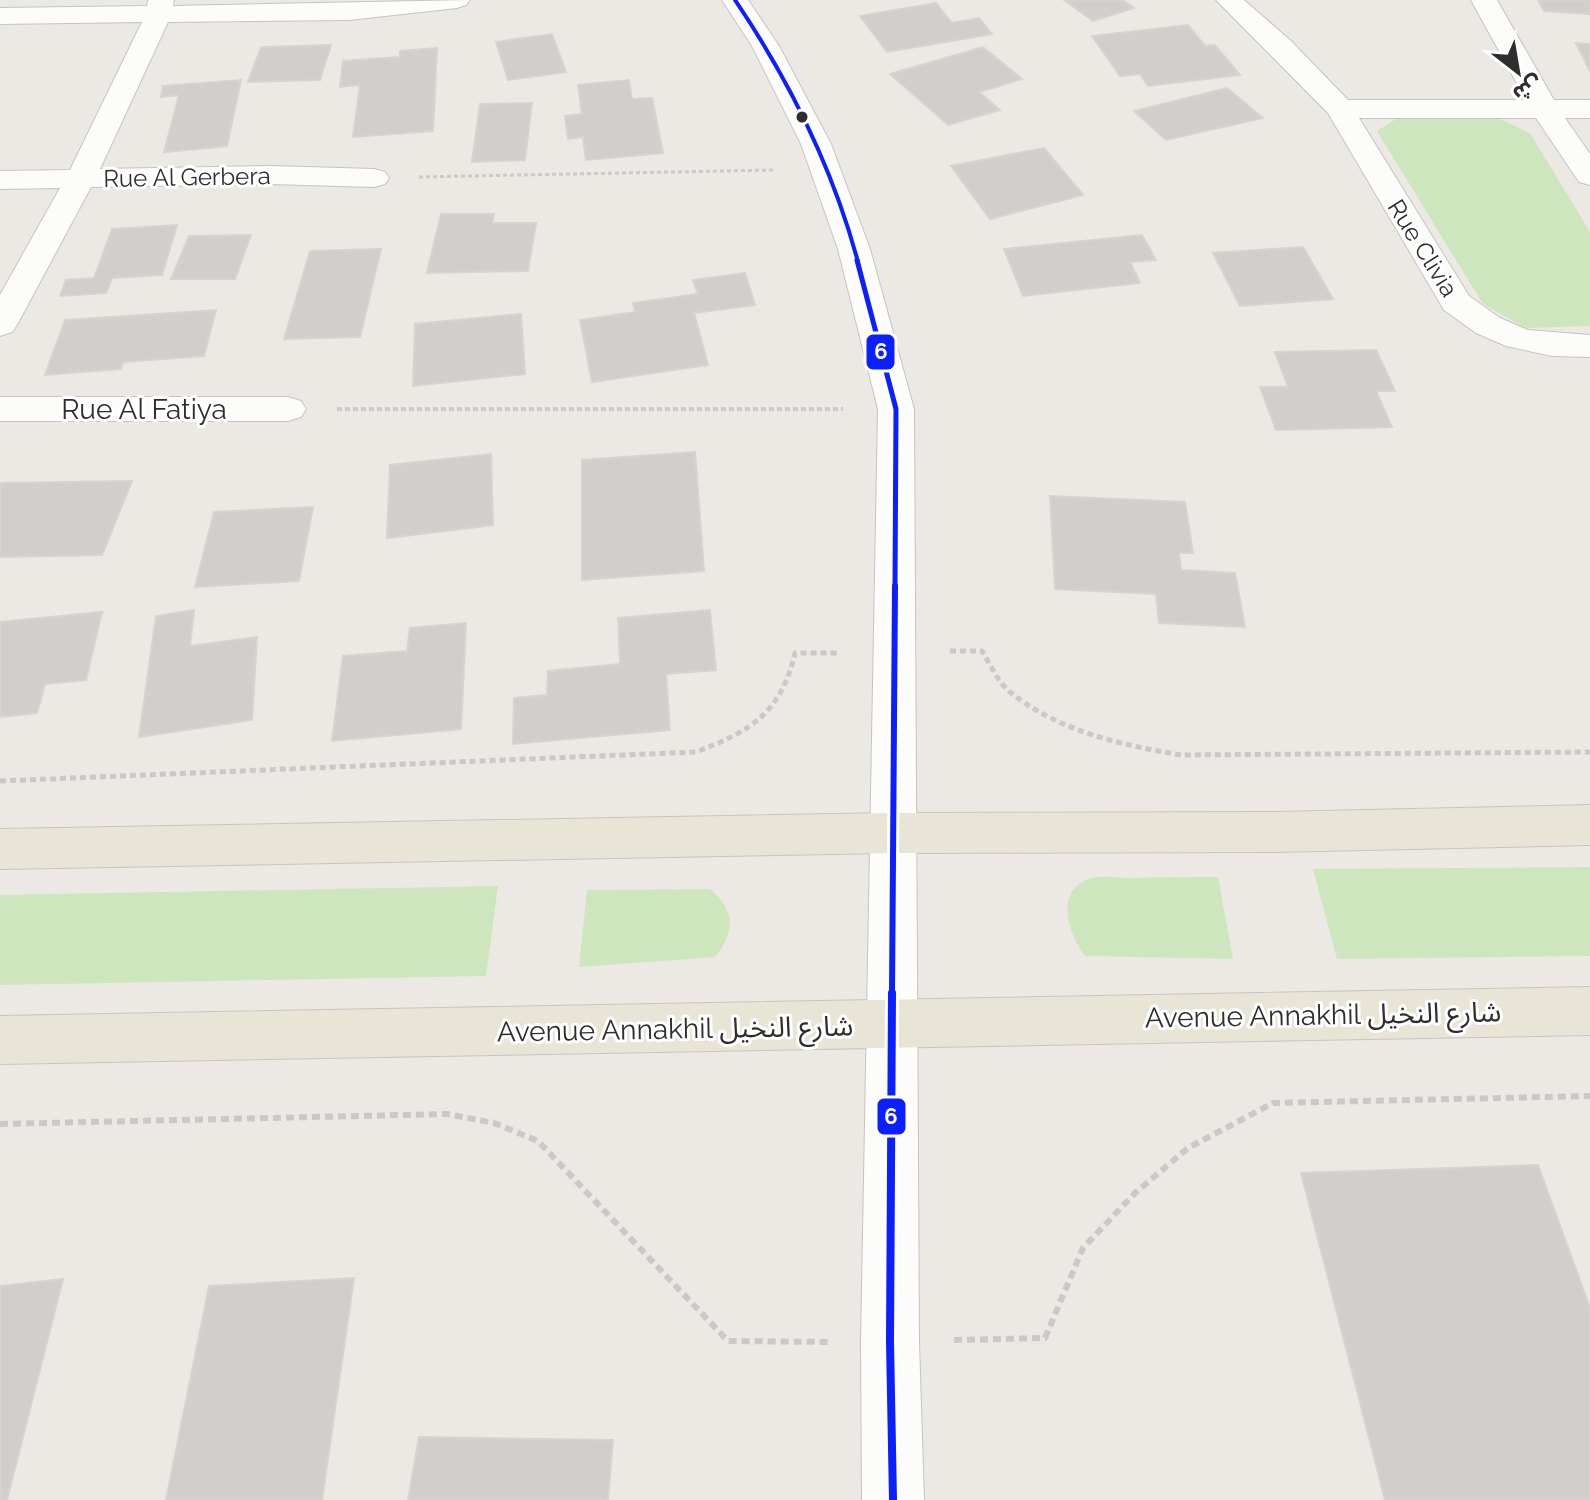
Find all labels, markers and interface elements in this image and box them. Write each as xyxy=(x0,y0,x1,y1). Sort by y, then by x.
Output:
north arrow xyxy=(1478,32,1558,112)
text: ش xyxy=(1509,70,1548,108)
unlabelled marker xyxy=(794,109,810,125)
street label: Rue Al Gerbera xyxy=(103,161,271,193)
street label: Rue Clivia xyxy=(1382,194,1464,302)
line badge: 6 xyxy=(865,333,896,371)
text: 6 xyxy=(874,338,888,364)
street label: Rue Al Fatiya xyxy=(61,393,227,426)
street label: Avenue Annakhil شارع النخيل xyxy=(1144,995,1502,1039)
street label: Avenue Annakhil شارع النخيل xyxy=(496,1009,854,1053)
line badge: 6 xyxy=(876,1097,907,1136)
text: 6 xyxy=(884,1103,898,1129)

